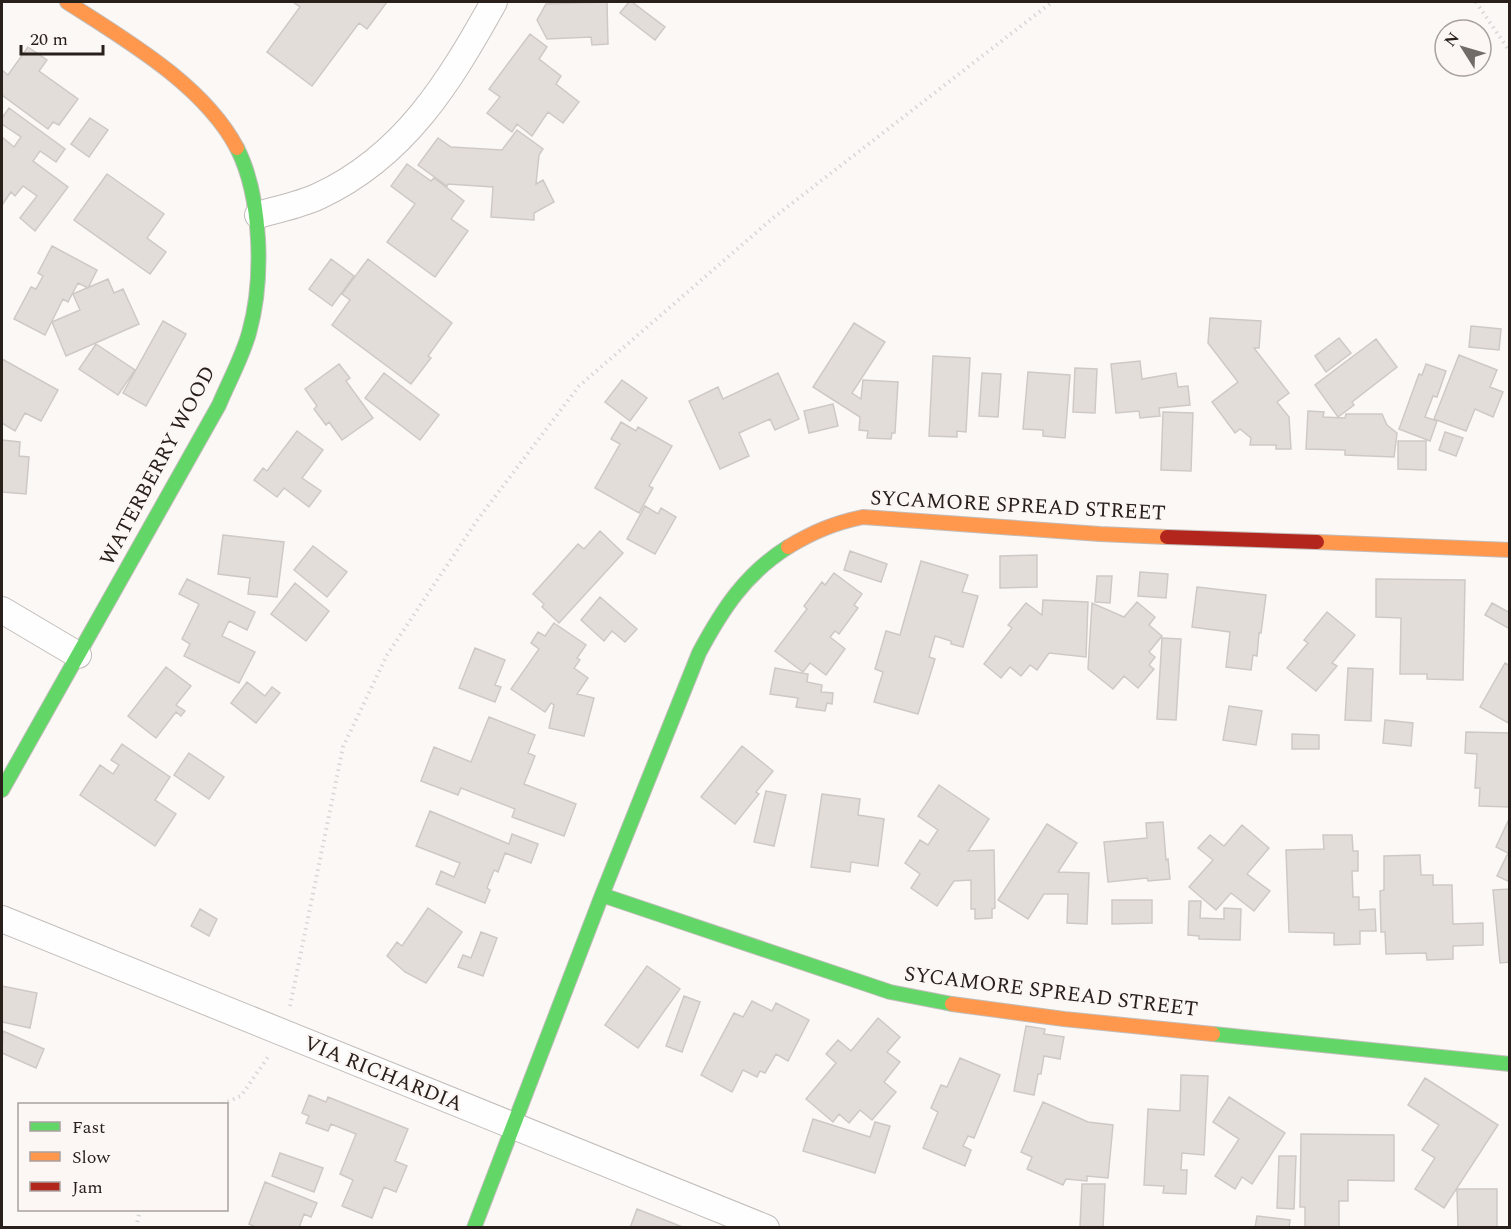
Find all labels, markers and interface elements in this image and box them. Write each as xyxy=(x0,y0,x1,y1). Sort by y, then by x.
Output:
scale bar xyxy=(21,18,104,56)
north arrow xyxy=(1433,18,1493,78)
text: 20 m xyxy=(30,26,68,53)
text: N xyxy=(1438,27,1465,52)
street label: WATERBERRY WOOD xyxy=(92,360,224,572)
street label: SYCAMORE SPREAD STREET xyxy=(870,482,1166,530)
street label: SYCAMORE SPREAD STREET xyxy=(902,958,1200,1026)
street label: VIA RICHARDIA xyxy=(299,1028,468,1121)
legend xyxy=(18,1103,228,1211)
text: Fast xyxy=(72,1114,105,1141)
text: Slow xyxy=(72,1144,111,1171)
text: Jam xyxy=(72,1174,103,1201)

